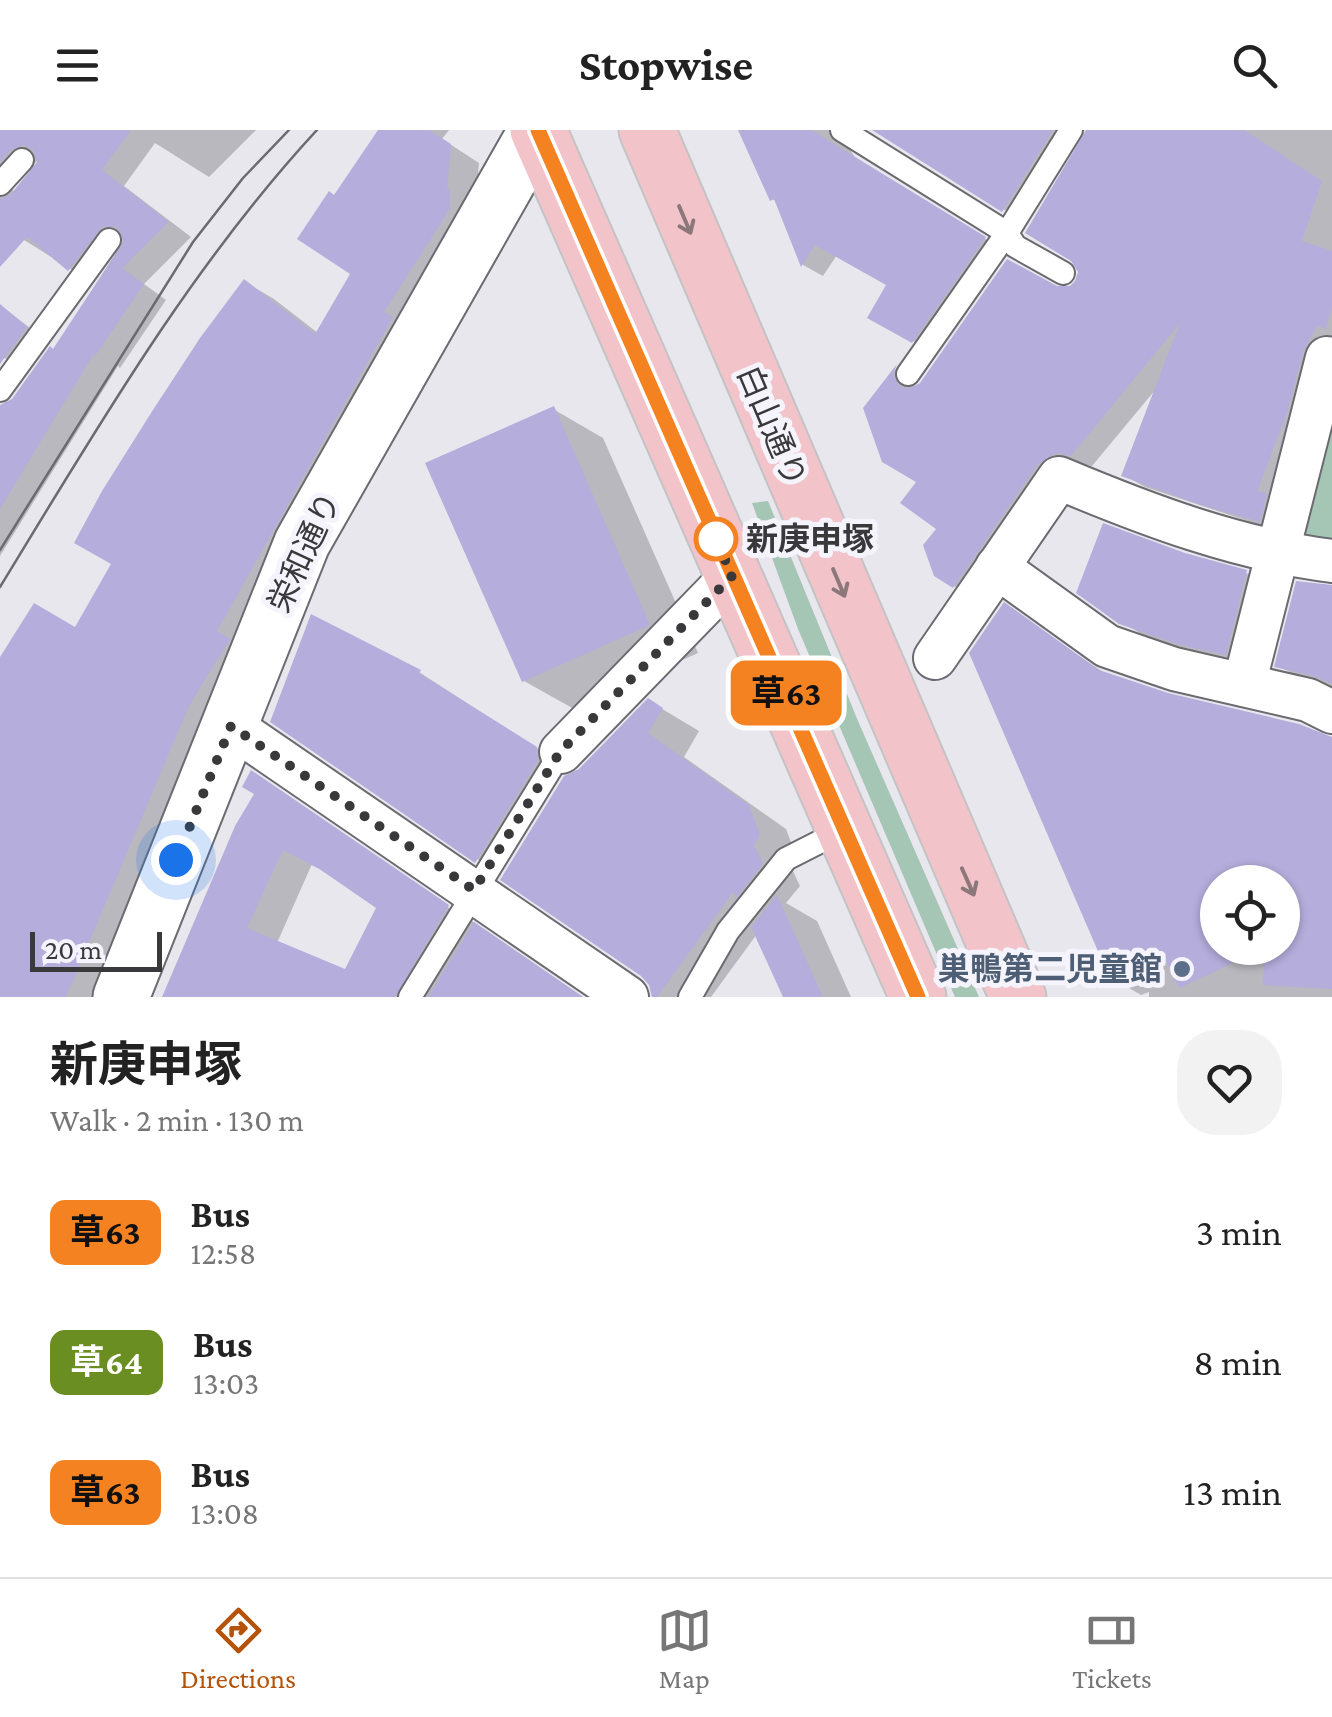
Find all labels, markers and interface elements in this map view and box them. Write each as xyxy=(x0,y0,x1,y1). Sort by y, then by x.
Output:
icon: menu xyxy=(50,38,105,93)
icon: search xyxy=(1227,38,1282,93)
text: Stopwise xyxy=(579,40,753,90)
one-way arrow xyxy=(677,204,695,235)
street label: 白山通り xyxy=(730,360,814,492)
street label: 栄和通り xyxy=(261,486,347,618)
marker: 新庚申塚 xyxy=(695,518,737,560)
place label: 新庚申塚 xyxy=(746,521,874,557)
one-way arrow xyxy=(831,567,849,598)
line badge: 草63 xyxy=(728,660,844,726)
text: 草63 xyxy=(751,674,821,713)
your location xyxy=(151,835,201,885)
map controls xyxy=(1200,865,1300,965)
button: locate xyxy=(1200,865,1300,965)
one-way arrow xyxy=(960,866,978,897)
scale bar xyxy=(30,927,162,971)
text: 20 m xyxy=(45,934,102,965)
place label: 巣鴨第二児童館 xyxy=(938,951,1162,987)
marker: 巣鴨第二児童館 xyxy=(1171,958,1193,980)
button: heart xyxy=(1177,1030,1282,1135)
text: 新庚申塚 xyxy=(50,1038,242,1091)
text: Walk · 2 min · 130 m xyxy=(50,1102,304,1138)
text: Bus xyxy=(191,1193,250,1235)
text: 3 min xyxy=(1196,1211,1282,1253)
text: 草63 xyxy=(70,1213,141,1252)
text: 12:58 xyxy=(191,1235,256,1271)
text: Bus xyxy=(193,1323,252,1365)
text: 8 min xyxy=(1194,1341,1282,1383)
text: 草64 xyxy=(70,1343,143,1382)
text: 13:03 xyxy=(193,1365,259,1401)
text: Bus xyxy=(191,1453,250,1495)
text: 13 min xyxy=(1183,1471,1282,1513)
text: 草63 xyxy=(70,1473,141,1512)
text: 13:08 xyxy=(191,1495,259,1531)
tab: Directions xyxy=(180,1603,296,1694)
tab: Map xyxy=(657,1603,712,1694)
tab: Tickets xyxy=(1072,1603,1152,1694)

